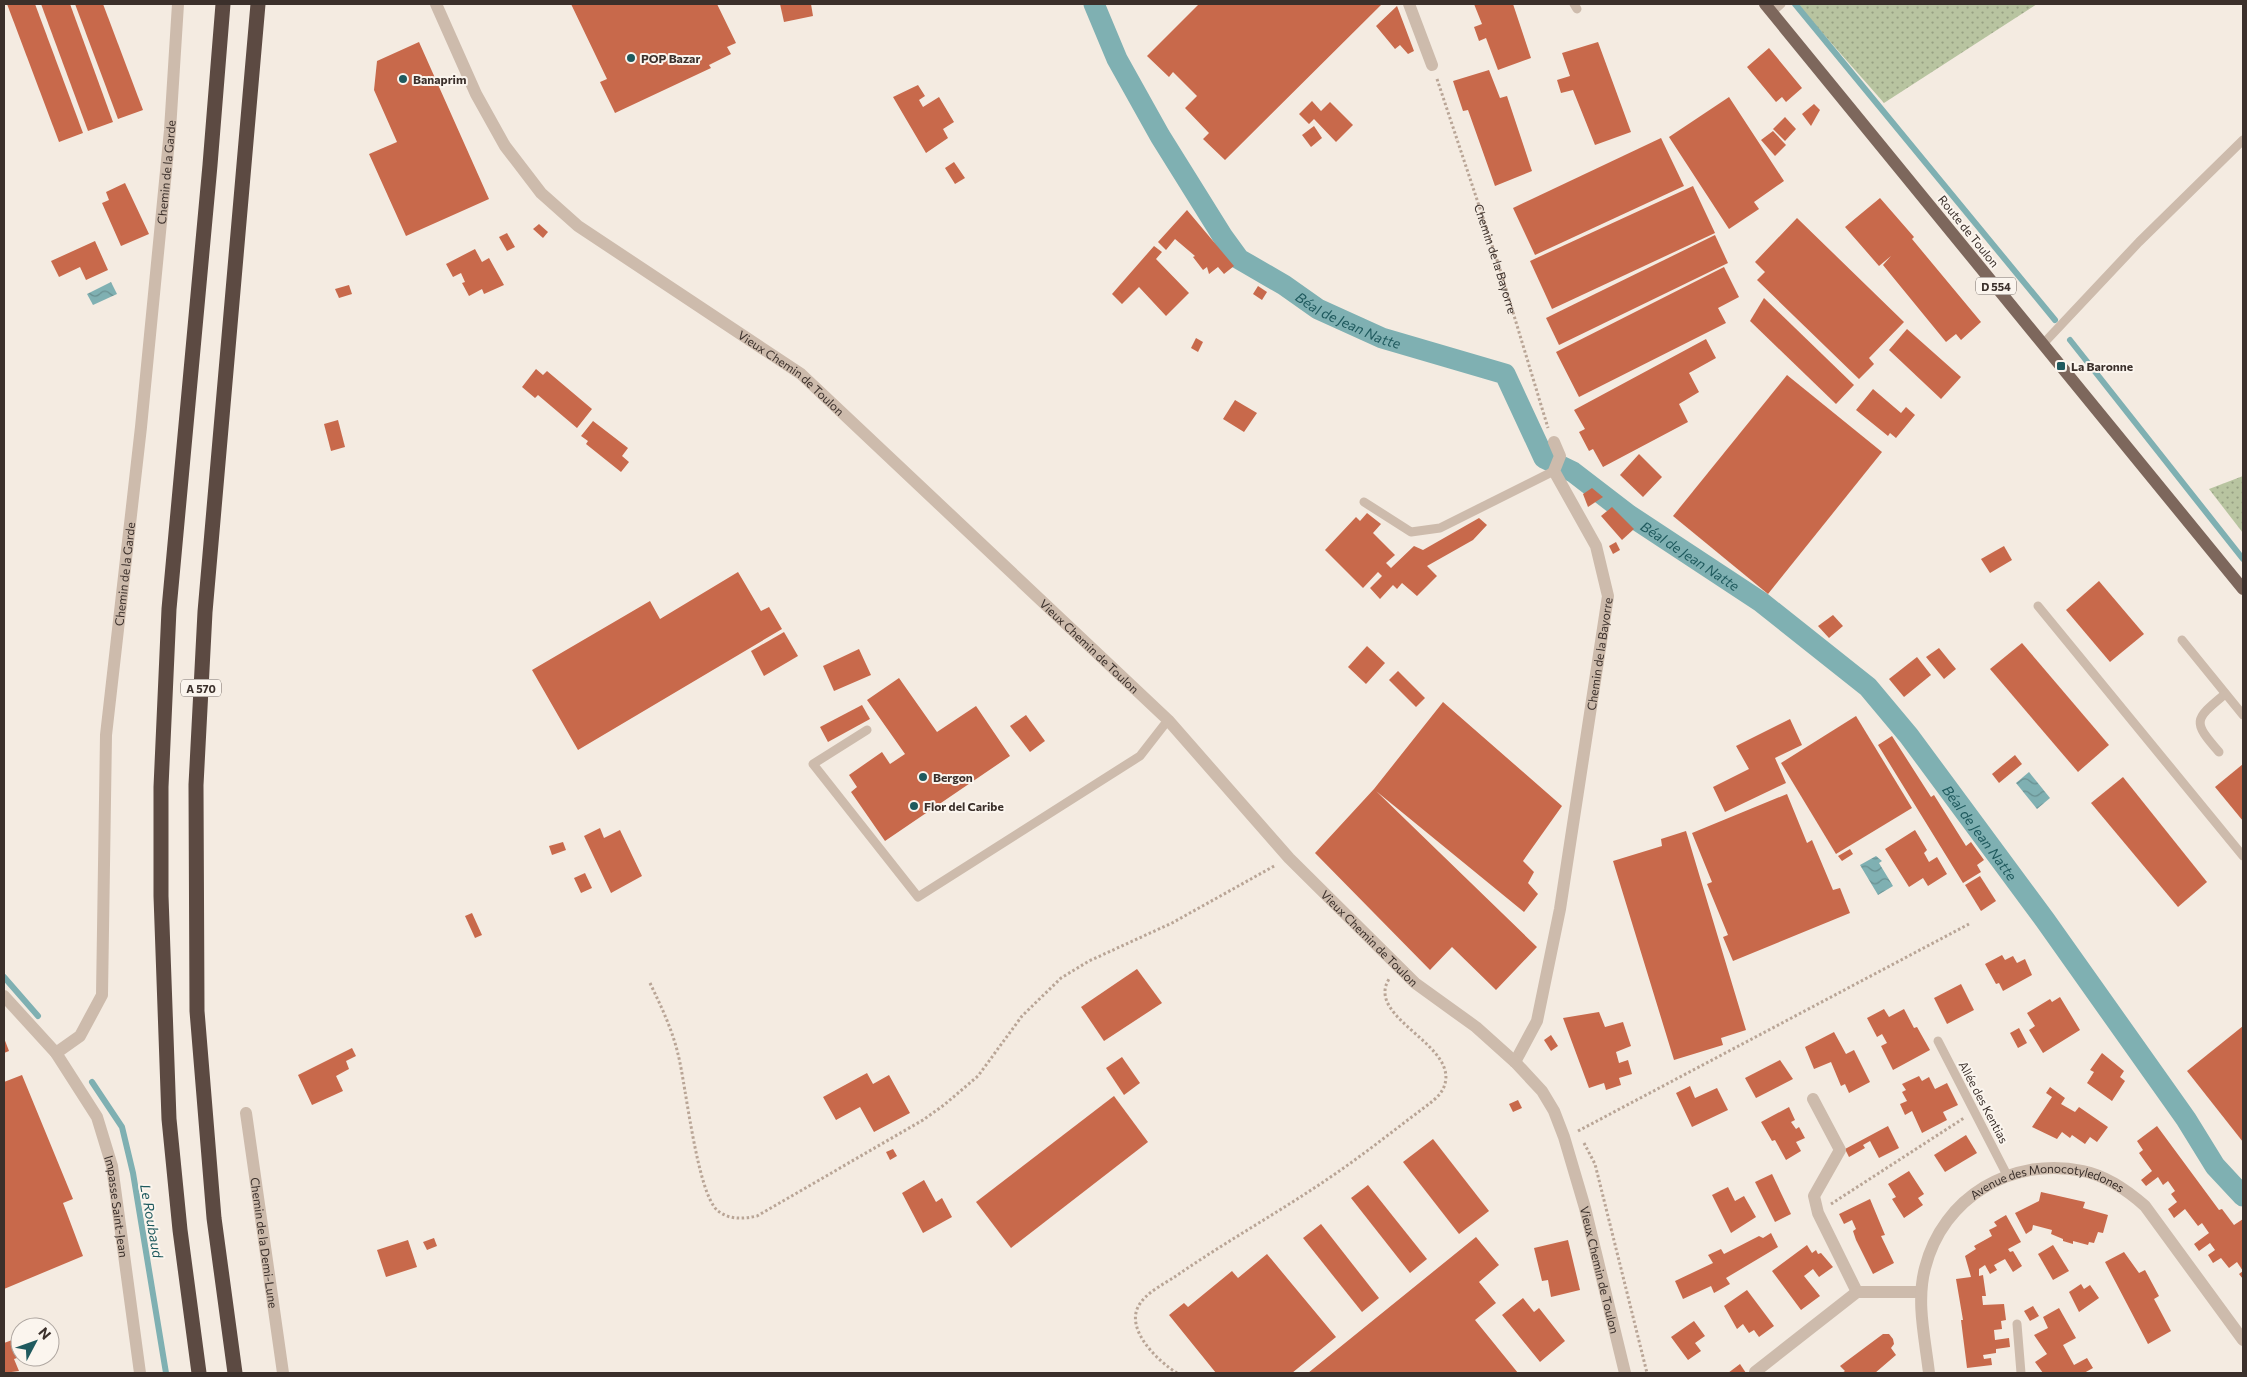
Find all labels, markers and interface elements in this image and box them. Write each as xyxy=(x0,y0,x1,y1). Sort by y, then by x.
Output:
place label: POP Bazar xyxy=(641,51,700,65)
marker: POP Bazar xyxy=(625,52,637,64)
place label: Banaprim xyxy=(413,72,466,86)
marker: Banaprim xyxy=(397,73,409,85)
street label: Chemin de la Garde xyxy=(154,120,178,225)
street label: Route de Toulon xyxy=(1936,192,2002,270)
street label: Chemin de la Bayorre xyxy=(1472,202,1520,315)
road number: D 554 xyxy=(1976,278,2016,294)
water label: Béal de Jean Natte xyxy=(1293,288,1403,352)
street label: Vieux Chemin de Toulon xyxy=(736,327,847,418)
place label: La Baronne xyxy=(2071,359,2133,373)
marker: La Baronne xyxy=(2055,360,2067,372)
water label: Béal de Jean Natte xyxy=(1638,517,1743,594)
street label: Chemin de la Garde xyxy=(111,521,137,627)
street label: Vieux Chemin de Toulon xyxy=(1037,596,1142,696)
street label: Chemin de la Bayorre xyxy=(1584,596,1615,711)
road number: A 570 xyxy=(181,680,221,696)
place label: Bergon xyxy=(933,770,973,784)
marker: Bergon xyxy=(917,771,929,783)
water label: Béal de Jean Natte xyxy=(1939,781,2021,884)
place label: Flor del Caribe xyxy=(924,799,1004,813)
marker: Flor del Caribe xyxy=(908,800,920,812)
street label: Vieux Chemin de Toulon xyxy=(1318,887,1421,989)
street label: Allée des Kentias xyxy=(1956,1059,2012,1145)
street label: Impasse Saint-Jean xyxy=(102,1153,131,1258)
text: Avenue des Monocotyledones xyxy=(1967,1161,2127,1202)
street label: Chemin de la Demi-Lune xyxy=(248,1176,281,1309)
water label: Le Roubaud xyxy=(137,1183,167,1260)
street label: Avenue des Monocotyledones xyxy=(1966,1184,2128,1206)
street label: Vieux Chemin de Toulon xyxy=(1578,1205,1622,1335)
north arrow xyxy=(10,1317,60,1367)
text: N xyxy=(35,1324,55,1343)

